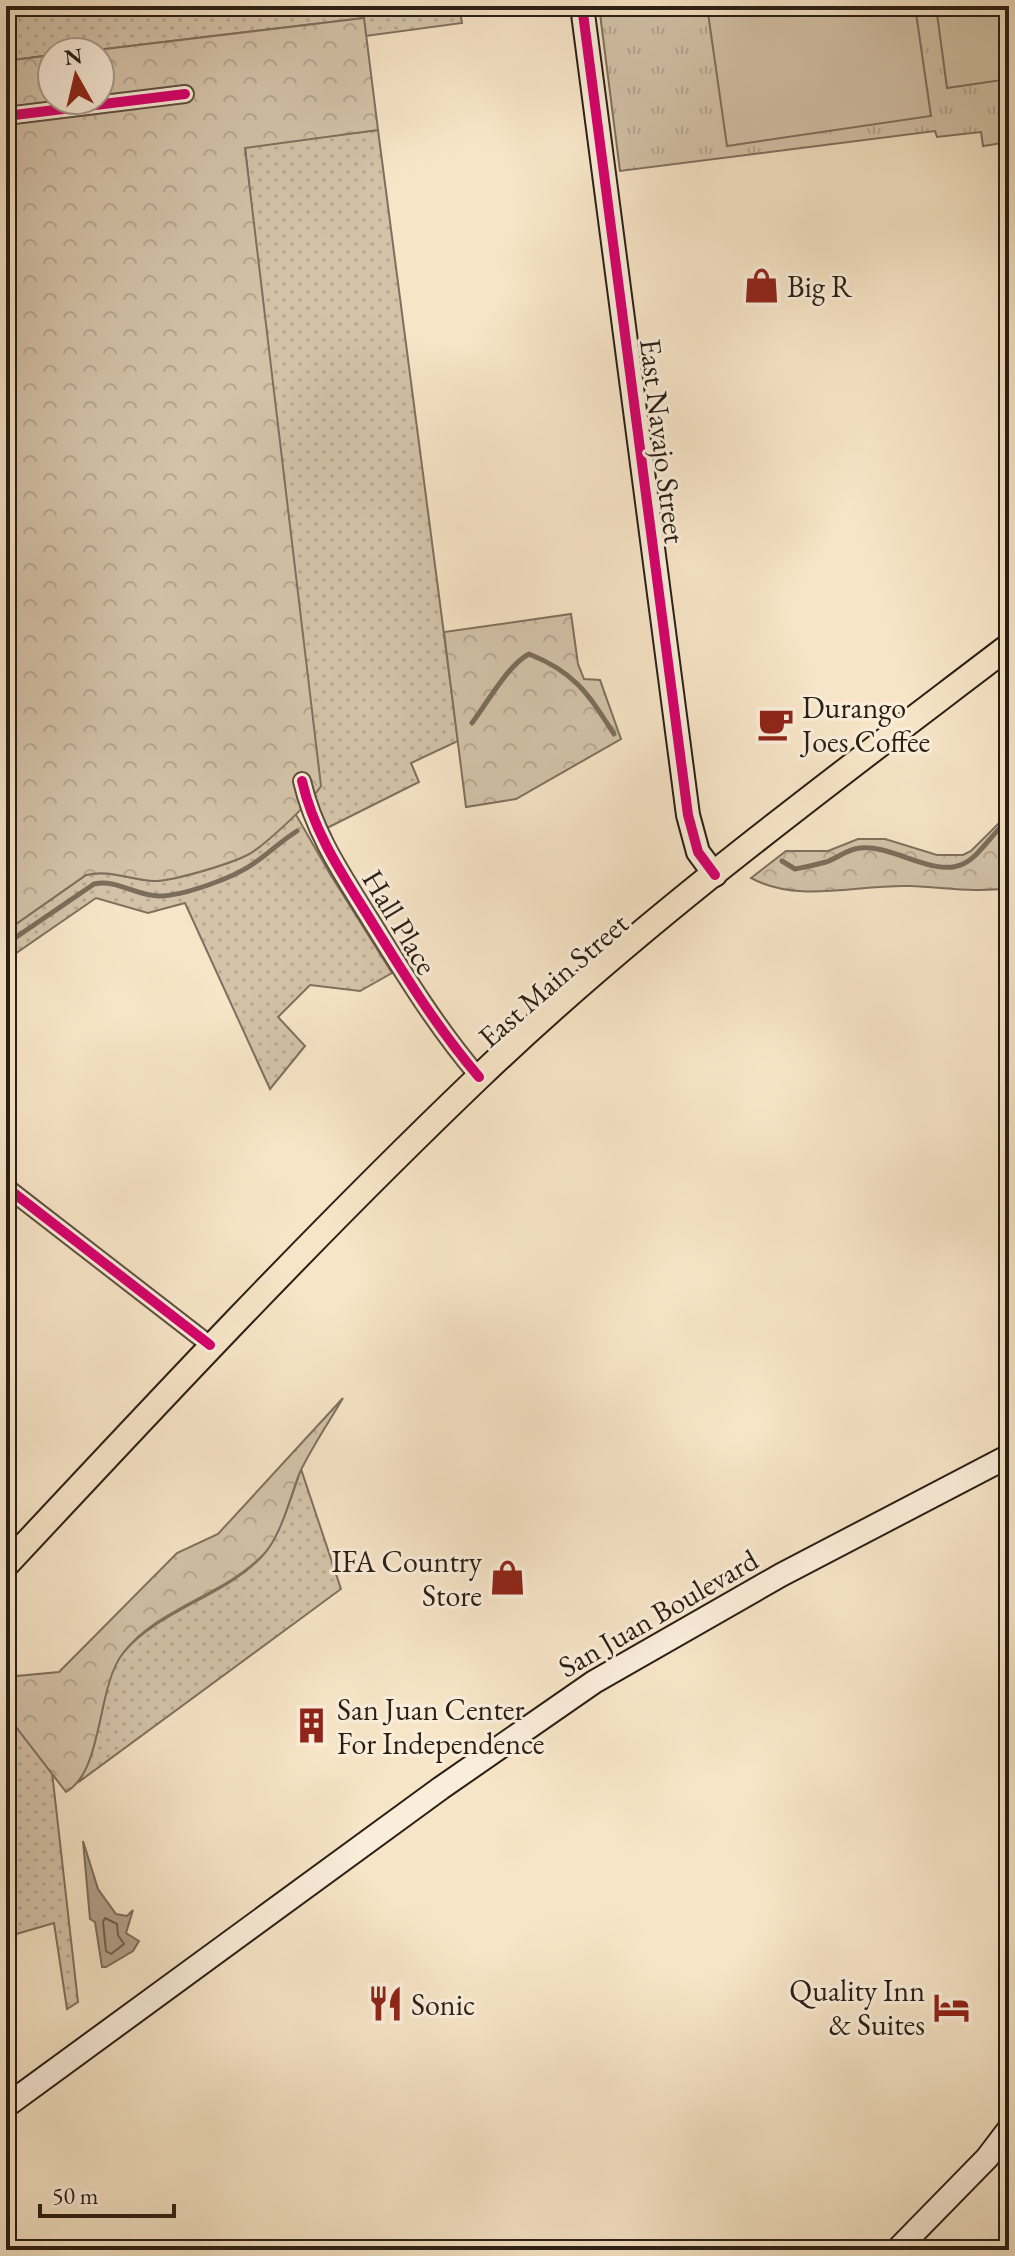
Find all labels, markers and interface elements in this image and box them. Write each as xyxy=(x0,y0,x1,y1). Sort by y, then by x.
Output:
north arrow xyxy=(36,36,116,116)
text: N xyxy=(62,41,84,72)
shop icon: Big R xyxy=(742,267,780,305)
place label: Big R xyxy=(787,267,853,306)
street label: East Navajo Street xyxy=(631,336,695,546)
place label: Durango Joes Coffee xyxy=(799,688,930,761)
cafe icon: Durango Joes Coffee xyxy=(757,705,795,743)
street label: Hall Place xyxy=(353,862,447,982)
street label: East Main Street xyxy=(470,904,637,1056)
street label: San Juan Boulevard xyxy=(551,1540,766,1686)
place label: IFA Country Store xyxy=(332,1542,483,1615)
shop icon: IFA Country Store xyxy=(489,1559,527,1597)
place label: San Juan Center For Independence xyxy=(337,1690,544,1763)
building icon: San Juan Center For Independence xyxy=(292,1707,330,1745)
place label: Quality Inn & Suites xyxy=(789,1971,925,2044)
restaurant icon: Sonic xyxy=(366,1985,404,2023)
place label: Sonic xyxy=(411,1985,475,2024)
hotel icon: Quality Inn & Suites xyxy=(932,1988,970,2026)
scale bar xyxy=(40,2168,174,2218)
text: 50 m xyxy=(52,2180,99,2211)

